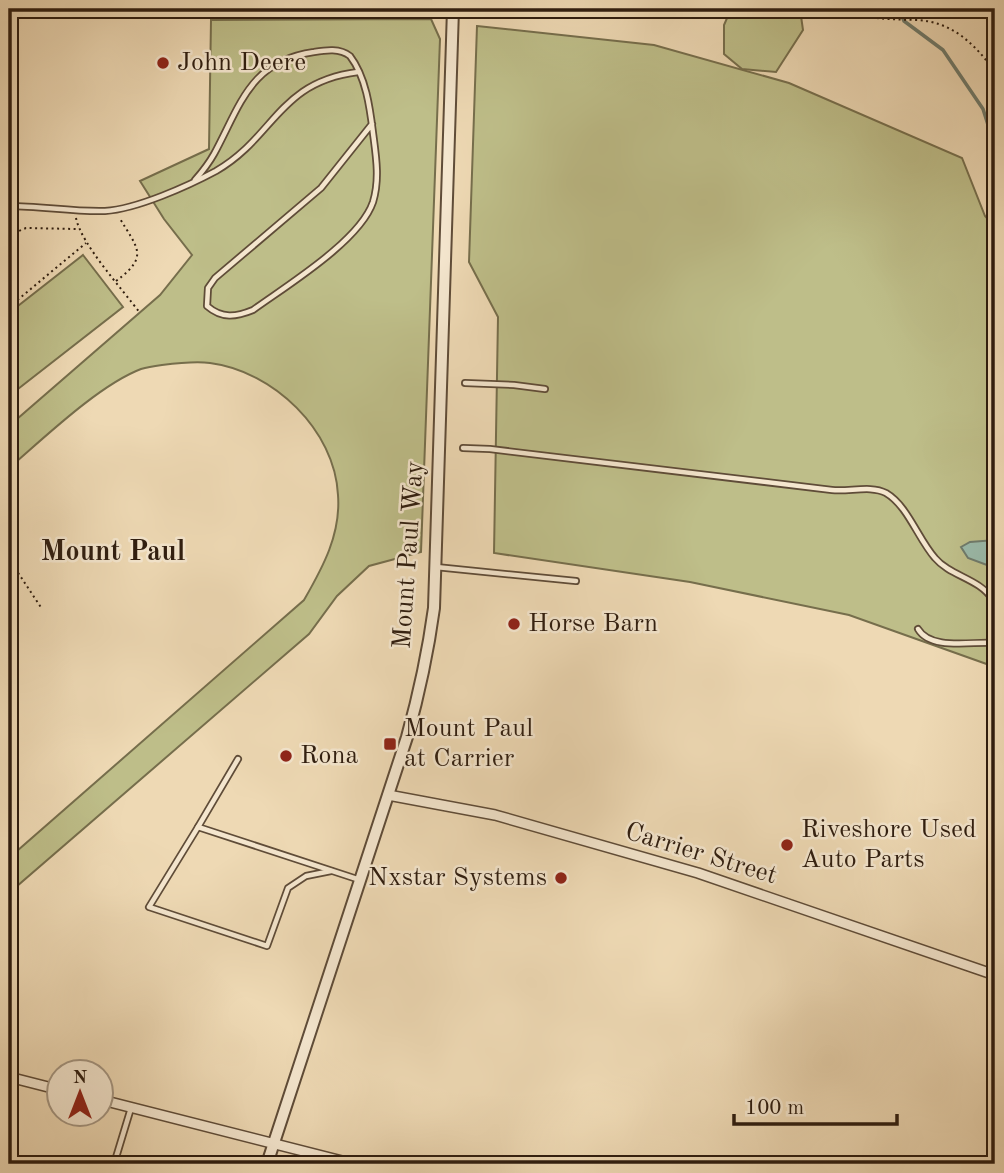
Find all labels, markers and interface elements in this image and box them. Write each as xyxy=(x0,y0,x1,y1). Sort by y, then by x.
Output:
place label: John Deere xyxy=(177,50,306,76)
marker: John Deere xyxy=(155,55,171,71)
street label: Mount Paul Way xyxy=(389,460,429,650)
district label: Mount Paul xyxy=(41,539,186,567)
place label: Horse Barn xyxy=(528,611,658,637)
marker: Horse Barn xyxy=(506,616,522,632)
place label: Mount Paul at Carrier xyxy=(404,716,533,772)
marker: Mount Paul at Carrier xyxy=(382,736,398,752)
place label: Rona xyxy=(300,743,359,769)
marker: Rona xyxy=(278,748,294,764)
place label: Riveshore Used Auto Parts xyxy=(801,817,976,873)
street label: Carrier Street xyxy=(622,819,780,889)
marker: Riveshore Used Auto Parts xyxy=(779,837,795,853)
place label: Nxstar Systems xyxy=(368,865,547,891)
marker: Nxstar Systems xyxy=(553,870,569,886)
north arrow xyxy=(46,1058,116,1128)
text: N xyxy=(73,1069,88,1088)
scale bar xyxy=(734,1082,897,1126)
text: 100 m xyxy=(745,1098,804,1119)

